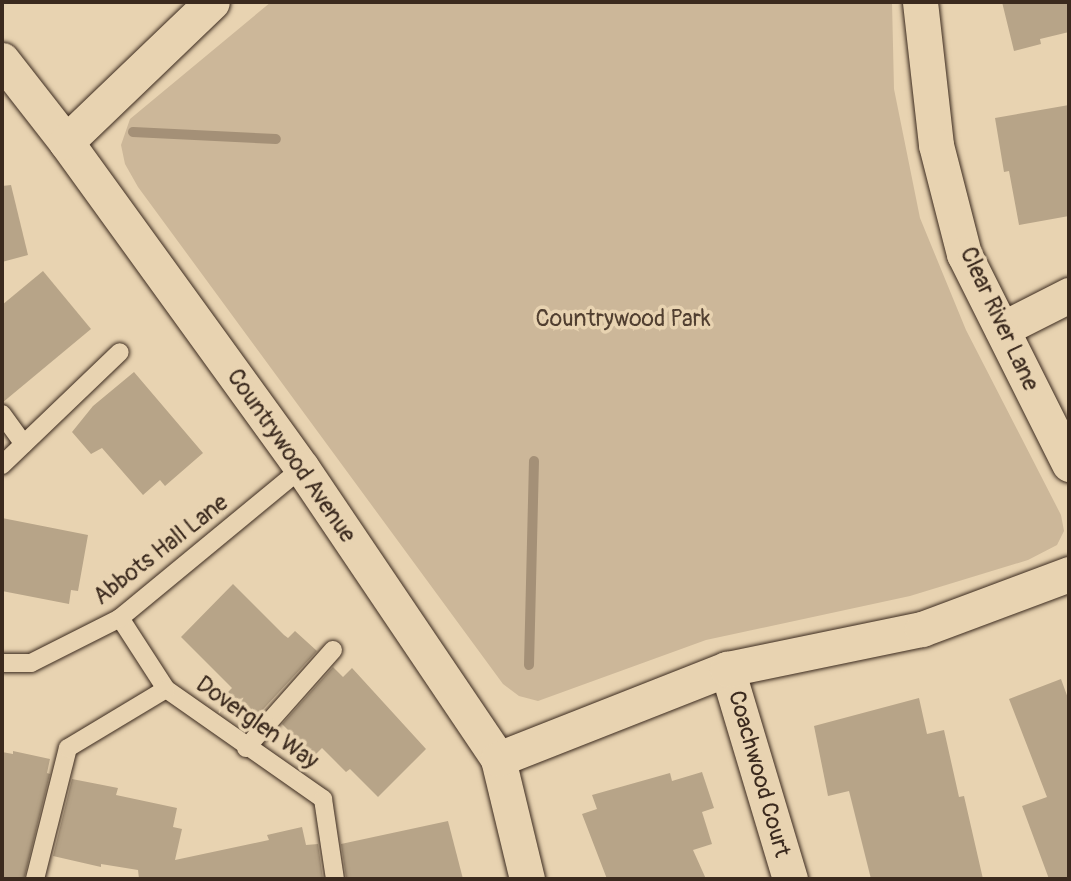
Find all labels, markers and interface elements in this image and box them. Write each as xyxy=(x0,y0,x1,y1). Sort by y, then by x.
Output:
street label: Clear River Lane xyxy=(954,243,1044,395)
park label: Countrywood Park xyxy=(536,305,710,333)
street label: Countrywood Avenue xyxy=(221,364,361,548)
street label: Abbots Hall Lane xyxy=(88,489,234,611)
street label: Doverglen Way xyxy=(191,671,323,775)
street label: Coachwood Court xyxy=(722,688,796,860)

